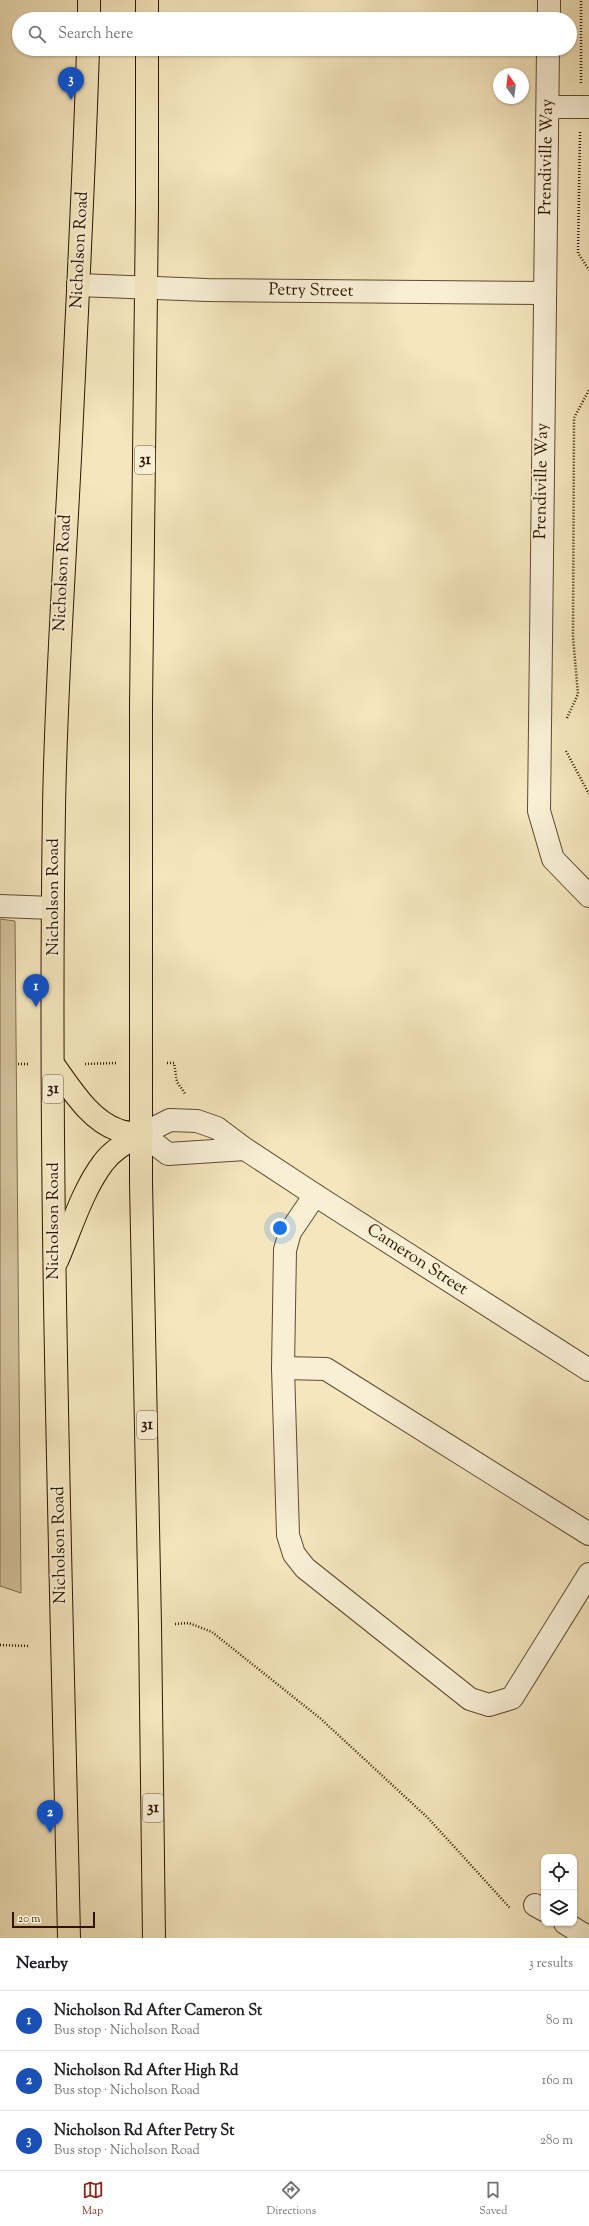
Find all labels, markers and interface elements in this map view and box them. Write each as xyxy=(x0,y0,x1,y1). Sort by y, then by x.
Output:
search box xyxy=(12,12,577,56)
icon: search xyxy=(26,23,48,45)
text: Search here xyxy=(58,24,133,45)
pin: 3 xyxy=(58,67,84,100)
north arrow xyxy=(493,68,529,104)
street label: Prendiville Way xyxy=(534,98,560,215)
street label: Nicholson Road xyxy=(65,190,95,309)
street label: Petry Street xyxy=(268,278,354,304)
street label: Prendiville Way xyxy=(529,422,555,539)
road number: 31 xyxy=(135,446,155,474)
street label: Nicholson Road xyxy=(48,513,78,632)
street label: Nicholson Road xyxy=(42,838,66,956)
pin: 1 xyxy=(23,974,49,1007)
road number: 31 xyxy=(43,1075,63,1103)
street label: Nicholson Road xyxy=(42,1162,66,1280)
your location xyxy=(270,1218,290,1238)
street label: Cameron Street xyxy=(362,1218,472,1302)
road number: 31 xyxy=(137,1411,157,1439)
street label: Nicholson Road xyxy=(47,1486,73,1604)
road number: 31 xyxy=(143,1794,163,1822)
pin: 2 xyxy=(37,1800,63,1833)
map controls xyxy=(541,1854,577,1926)
button: locate xyxy=(541,1854,577,1890)
button: layers xyxy=(541,1890,577,1926)
scale bar xyxy=(12,1910,95,1929)
text: 20 m xyxy=(18,1911,40,1927)
text: Nearby xyxy=(16,1952,68,1976)
text: 3 results xyxy=(528,1955,573,1973)
text: Nicholson Rd After Cameron St xyxy=(54,2001,262,2022)
text: 1 xyxy=(27,2012,31,2030)
text: 80 m xyxy=(546,2012,573,2030)
text: Bus stop · Nicholson Road xyxy=(54,2022,200,2040)
text: Nicholson Rd After High Rd xyxy=(54,2061,238,2082)
text: 2 xyxy=(26,2072,32,2090)
text: 160 m xyxy=(542,2072,573,2090)
text: Bus stop · Nicholson Road xyxy=(54,2082,200,2100)
text: Nicholson Rd After Petry St xyxy=(54,2121,234,2142)
text: 3 xyxy=(26,2132,32,2150)
text: 280 m xyxy=(540,2132,573,2150)
text: Bus stop · Nicholson Road xyxy=(54,2142,200,2160)
tab: Map xyxy=(82,2179,104,2219)
tab: Directions xyxy=(267,2179,316,2219)
tab: Saved xyxy=(479,2179,507,2219)

